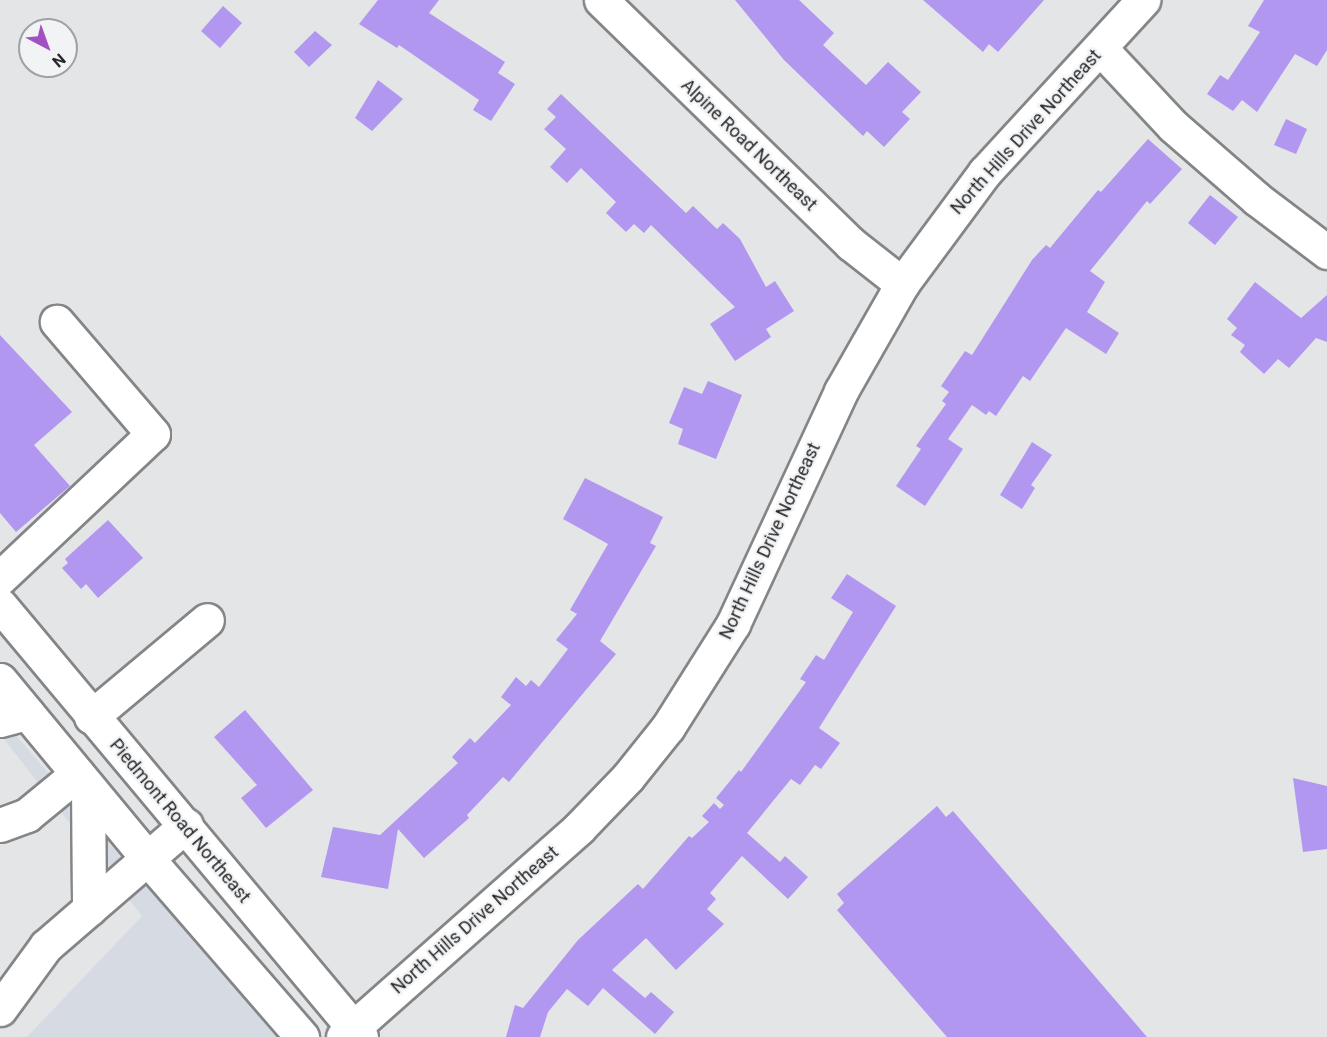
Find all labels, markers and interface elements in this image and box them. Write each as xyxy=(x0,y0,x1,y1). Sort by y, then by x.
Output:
north arrow xyxy=(18,18,78,78)
street label: North Hills Drive Northeast xyxy=(946,45,1106,219)
text: N xyxy=(48,50,69,71)
street label: Alpine Road Northeast xyxy=(677,75,821,215)
street label: North Hills Drive Northeast xyxy=(715,439,825,643)
street label: Piedmont Road Northeast xyxy=(105,735,255,907)
street label: North Hills Drive Northeast xyxy=(387,841,563,999)

